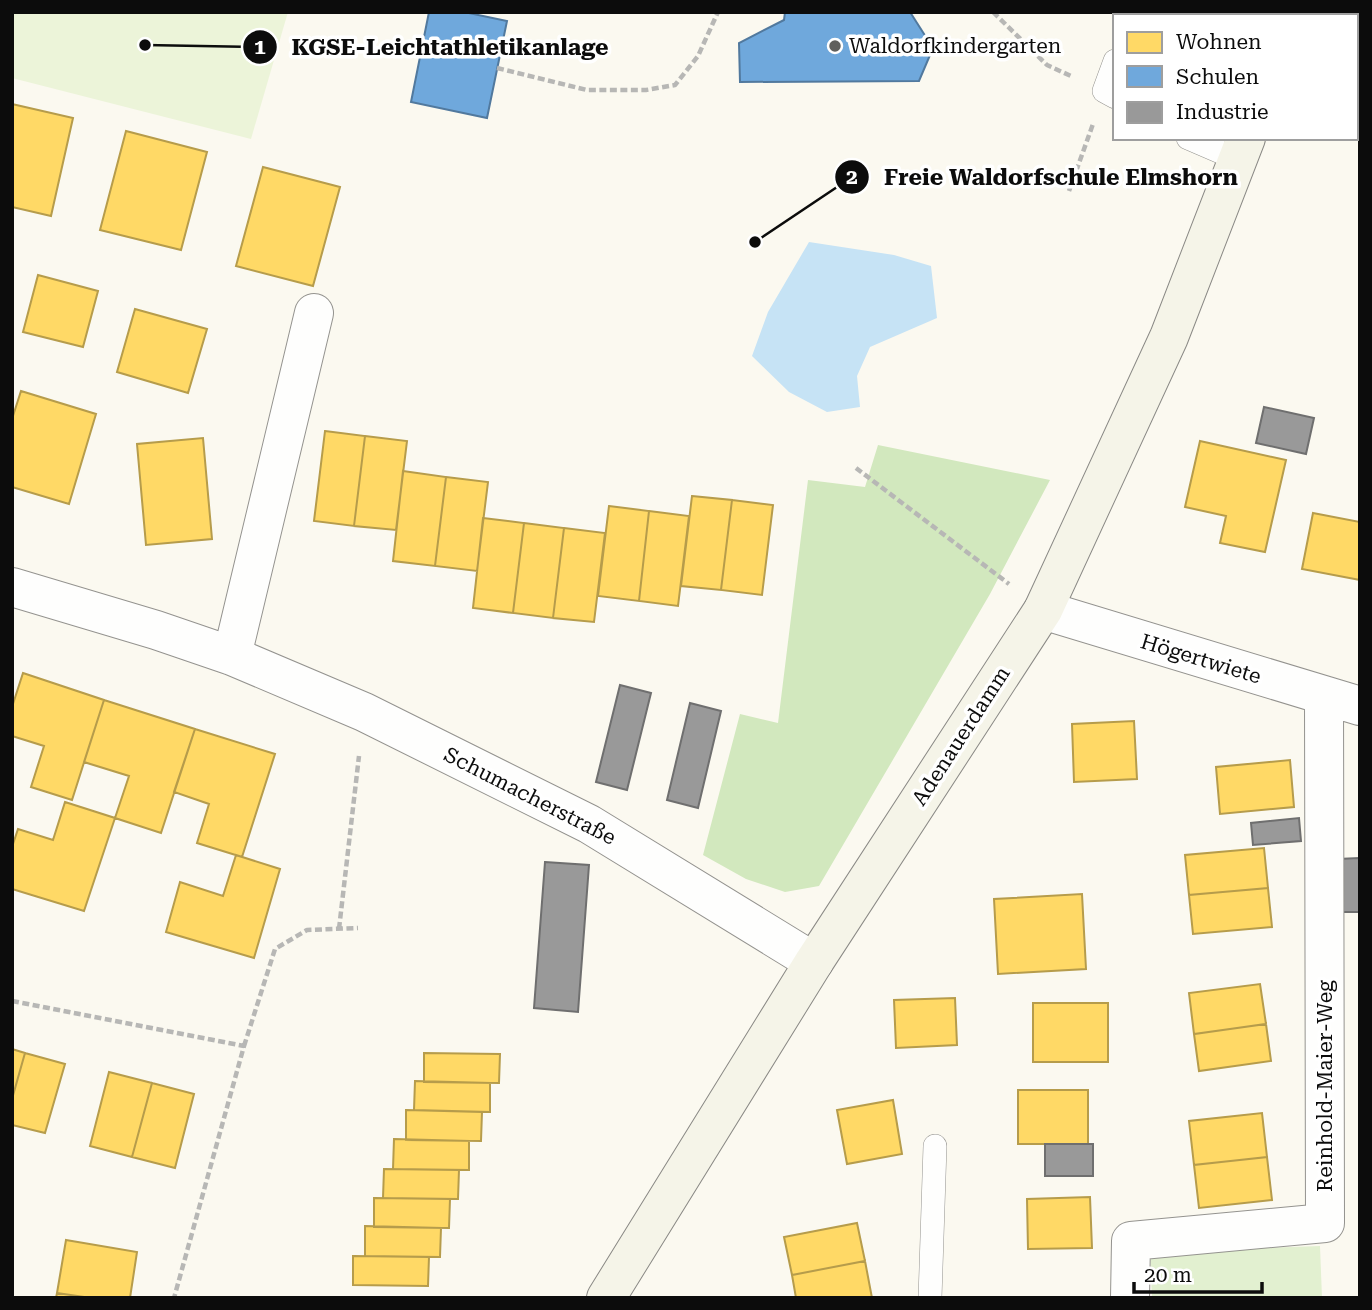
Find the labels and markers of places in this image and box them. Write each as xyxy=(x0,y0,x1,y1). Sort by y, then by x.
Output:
callout: KGSE-Leichtathletikanlage xyxy=(242,25,623,69)
place label: Waldorfkindergarten xyxy=(849,34,1062,58)
marker: Waldorfkindergarten xyxy=(827,38,843,54)
callout: Freie Waldorfschule Elmshorn xyxy=(835,155,1252,199)

